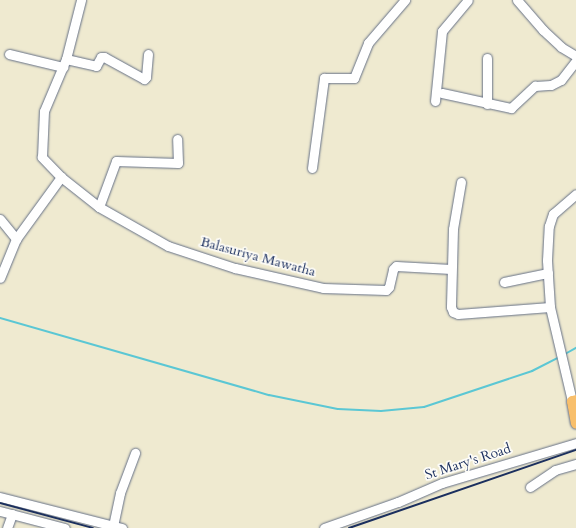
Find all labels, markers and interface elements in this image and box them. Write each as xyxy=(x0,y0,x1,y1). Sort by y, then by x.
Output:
street label: Balasuriya Mawatha xyxy=(199,234,317,280)
street label: St Mary's Road xyxy=(423,440,513,484)

